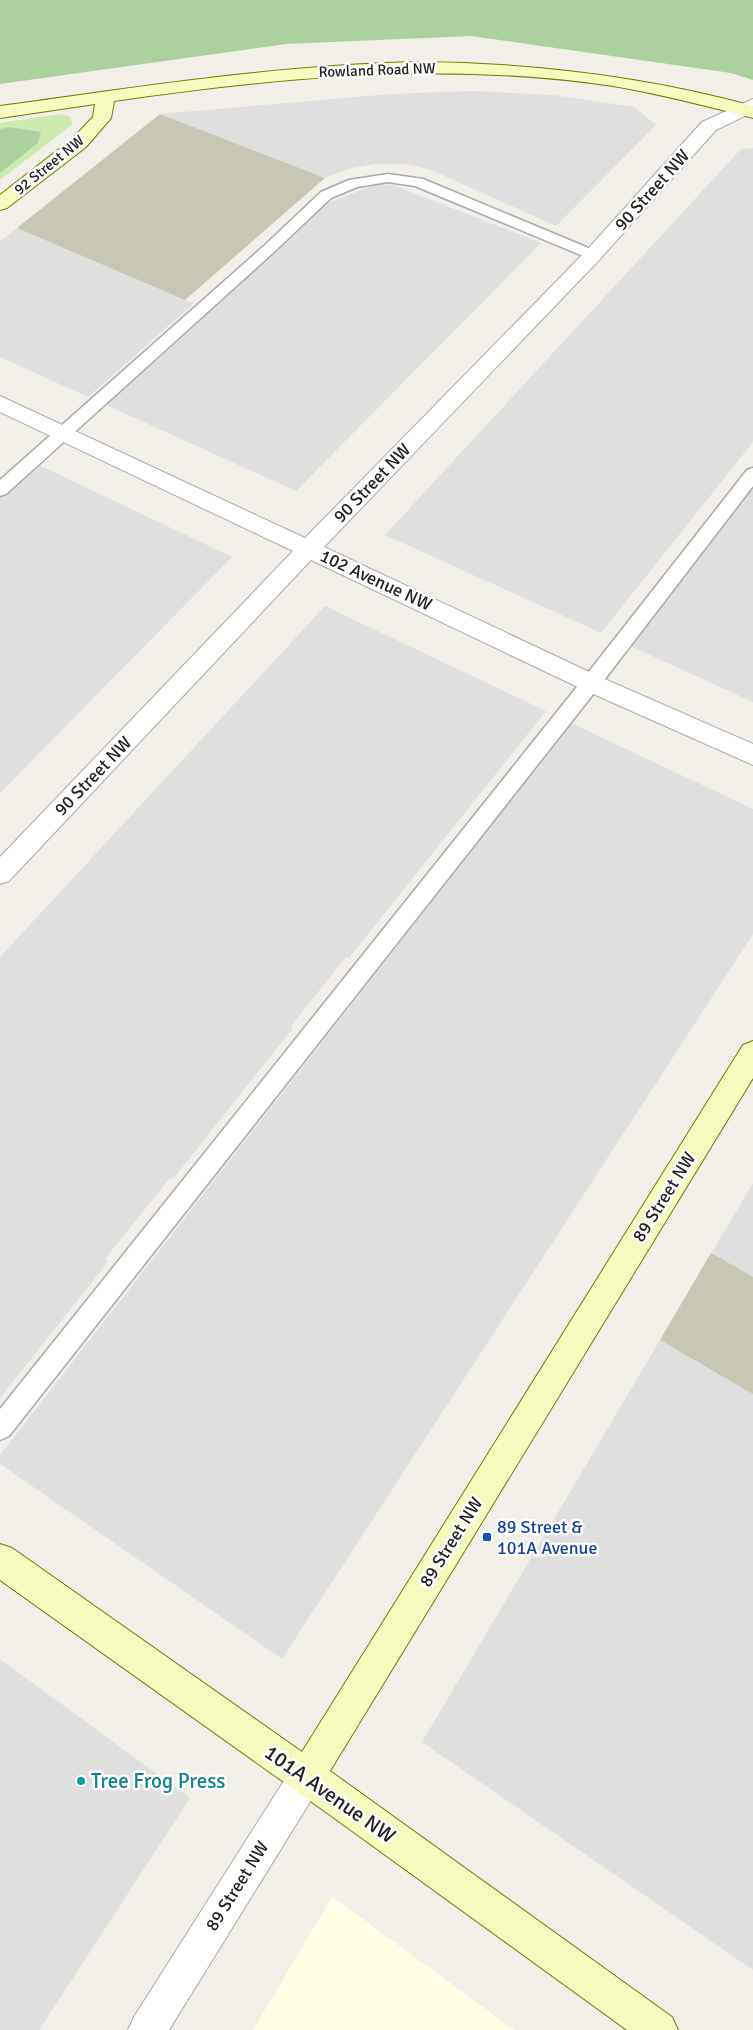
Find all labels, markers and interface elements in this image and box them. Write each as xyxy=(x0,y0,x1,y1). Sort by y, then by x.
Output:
street label: Rowland Road NW xyxy=(318,59,436,81)
street label: 92 Street NW xyxy=(10,131,88,199)
street label: 90 Street NW xyxy=(610,145,694,235)
street label: 90 Street NW xyxy=(329,439,415,527)
street label: 102 Avenue NW xyxy=(317,544,435,616)
street label: 90 Street NW xyxy=(50,732,136,820)
street label: 89 Street NW xyxy=(628,1148,700,1246)
street label: 89 Street NW xyxy=(415,1493,487,1591)
place label: 89 Street & 101A Avenue xyxy=(497,1516,597,1559)
marker: 89 Street & 101A Avenue xyxy=(481,1531,493,1543)
street label: 101A Avenue NW xyxy=(260,1739,401,1849)
place label: Tree Frog Press xyxy=(91,1768,226,1794)
marker: Tree Frog Press xyxy=(75,1775,87,1787)
street label: 89 Street NW xyxy=(201,1837,273,1935)

